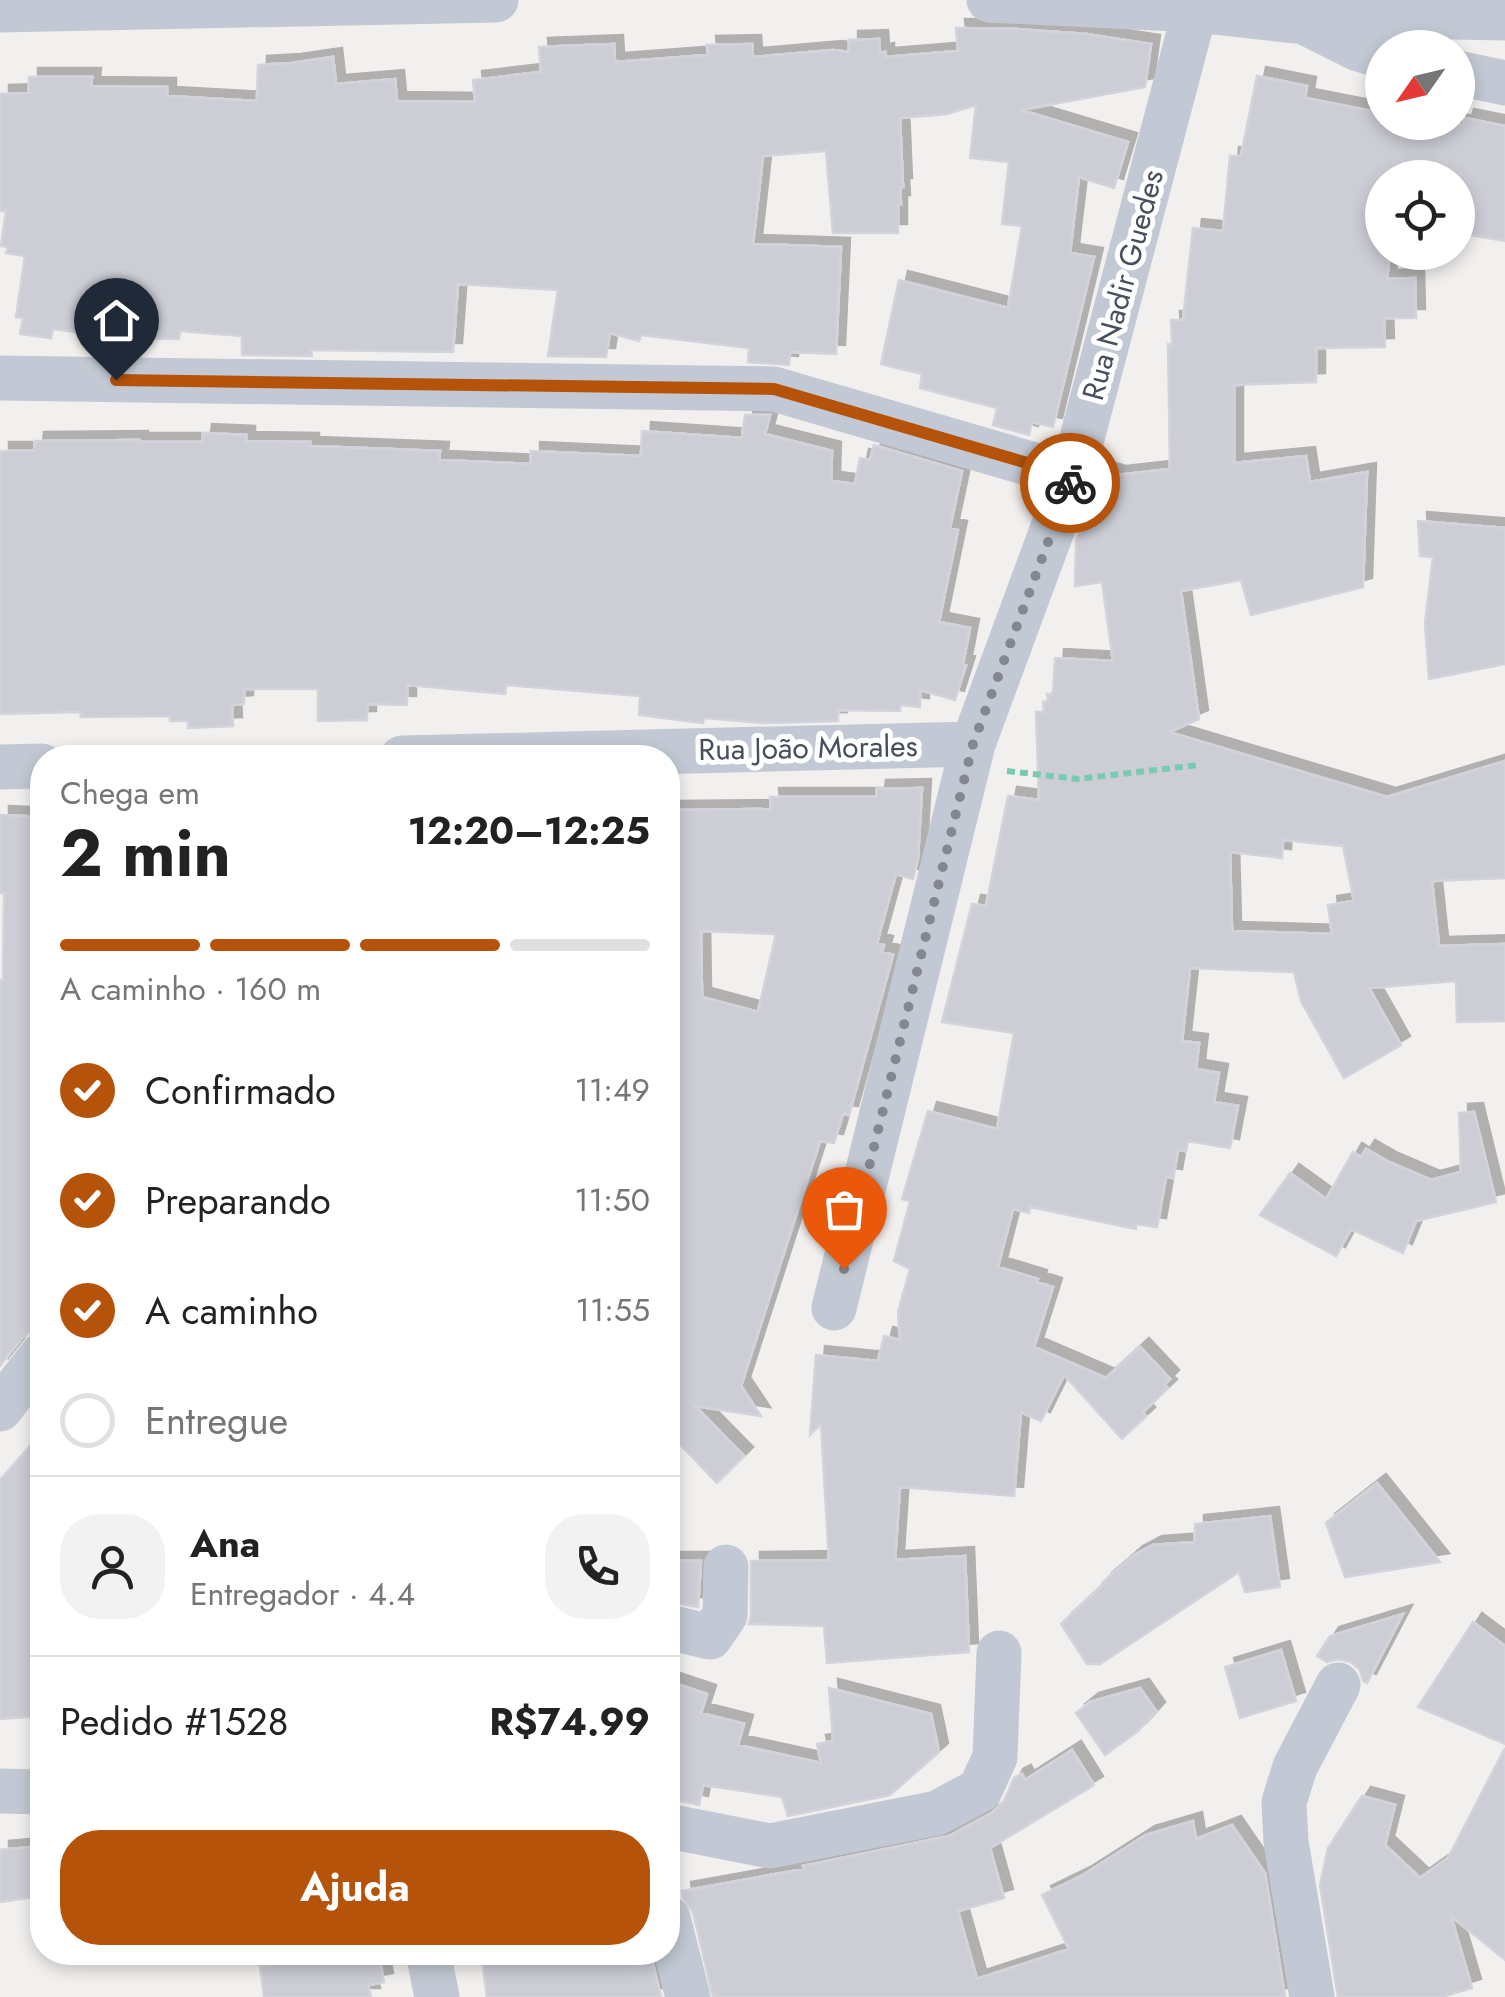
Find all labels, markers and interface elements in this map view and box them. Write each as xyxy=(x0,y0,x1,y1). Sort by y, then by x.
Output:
north arrow xyxy=(1365,30,1475,140)
map controls xyxy=(1365,30,1475,270)
button: locate xyxy=(1365,160,1475,270)
street label: Rua Nadir Guedes xyxy=(1071,165,1174,405)
pin xyxy=(74,278,159,381)
icon: home xyxy=(89,293,144,348)
courier xyxy=(1020,433,1120,533)
icon: bike xyxy=(1043,456,1098,511)
street label: Rua João Morales xyxy=(698,724,918,771)
text: Chega em xyxy=(60,770,200,816)
text: 12:20–12:25 xyxy=(408,803,650,858)
text: 2 min xyxy=(60,806,231,900)
text: A caminho · 160 m xyxy=(60,966,321,1012)
icon: check xyxy=(60,1063,115,1118)
text: Confirmado xyxy=(145,1063,336,1118)
text: 11:49 xyxy=(575,1067,650,1113)
pin xyxy=(802,1167,887,1270)
icon: check xyxy=(60,1173,115,1228)
text: Preparando xyxy=(145,1173,331,1228)
text: 11:50 xyxy=(574,1177,650,1223)
icon: bag xyxy=(817,1182,872,1237)
icon: check xyxy=(60,1283,115,1338)
text: A caminho xyxy=(145,1283,318,1338)
text: 11:55 xyxy=(576,1287,650,1333)
text: Entregue xyxy=(145,1393,288,1448)
button: person xyxy=(60,1514,165,1619)
button: phone xyxy=(545,1514,650,1619)
text: Ana xyxy=(190,1516,260,1571)
text: Entregador · 4.4 xyxy=(190,1571,415,1617)
text: Pedido #1528 xyxy=(60,1694,289,1749)
text: R$74.99 xyxy=(489,1694,650,1749)
button: Ajuda xyxy=(60,1830,650,1945)

